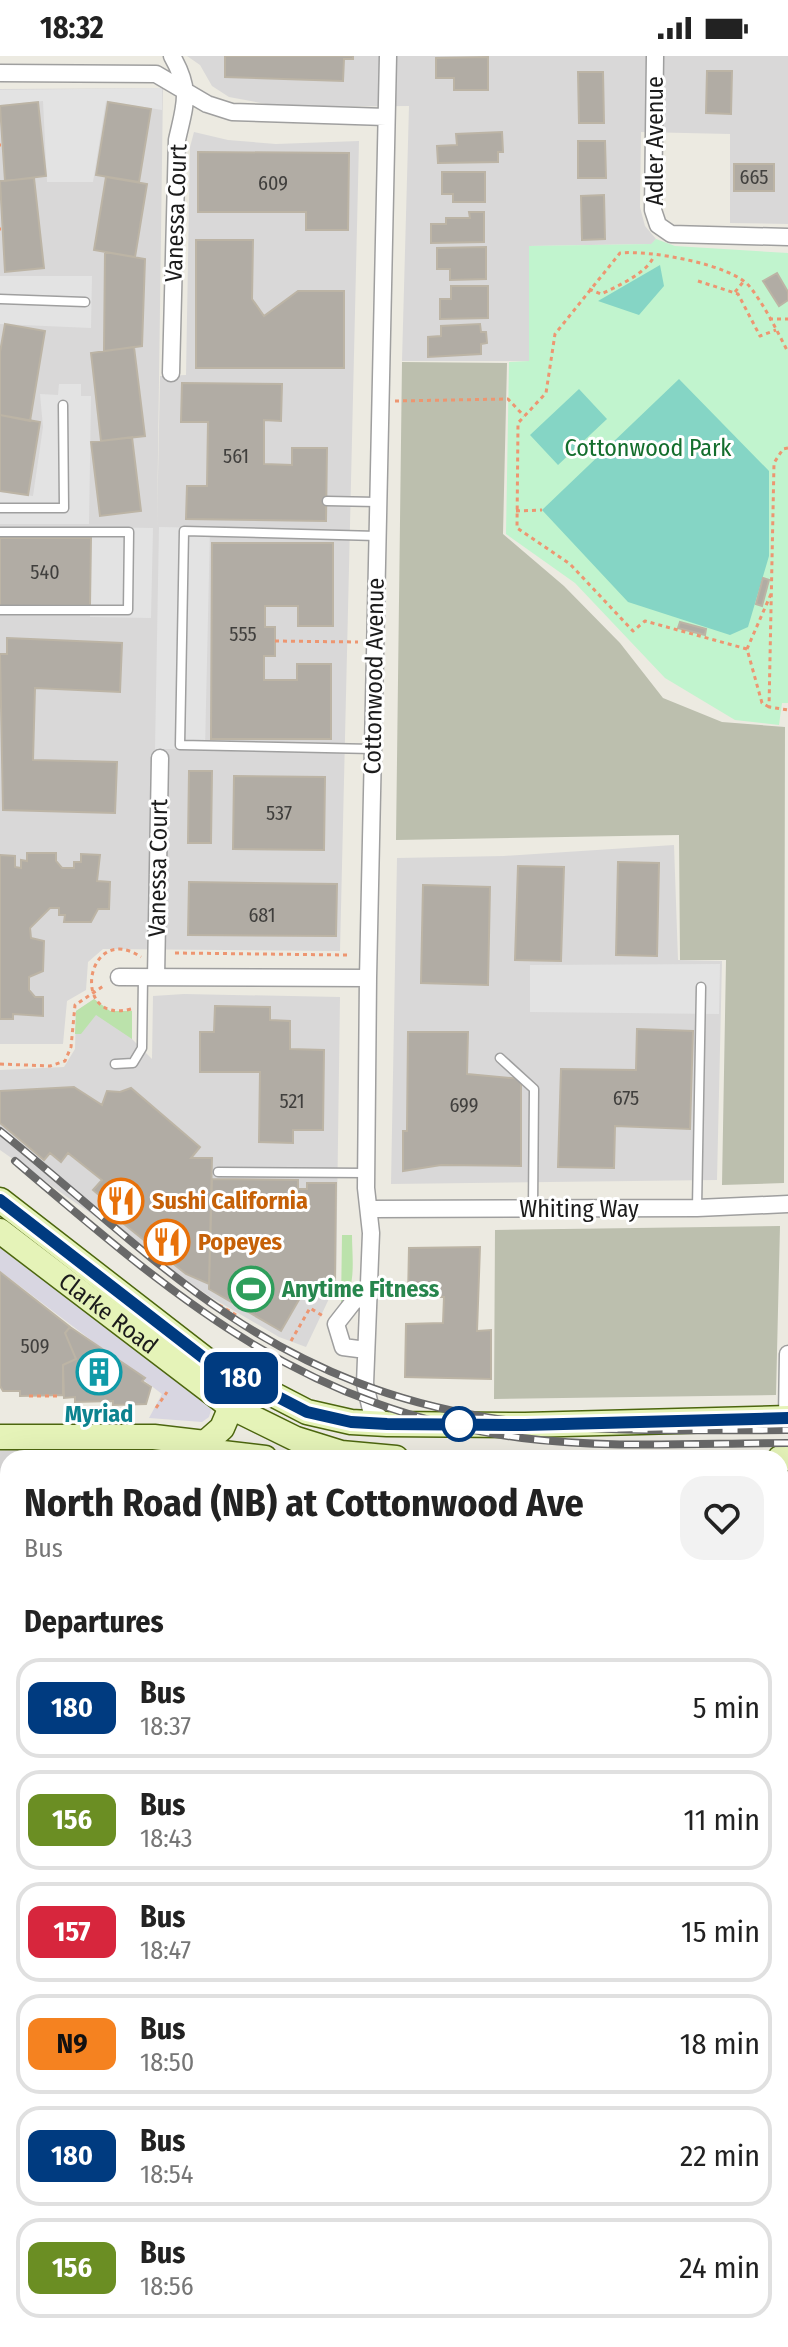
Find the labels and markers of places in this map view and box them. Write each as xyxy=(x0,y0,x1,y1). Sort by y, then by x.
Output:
restaurant icon: Sushi California xyxy=(97,1177,145,1225)
place label: Sushi California xyxy=(152,1187,308,1215)
restaurant icon: Popeyes xyxy=(143,1218,191,1266)
place label: Popeyes xyxy=(198,1228,283,1256)
sports icon: Anytime Fitness xyxy=(227,1265,275,1313)
place label: Anytime Fitness xyxy=(281,1275,440,1303)
building icon: Myriad xyxy=(75,1348,123,1396)
place label: Myriad xyxy=(65,1400,133,1428)
unlabelled marker xyxy=(442,1407,476,1441)

